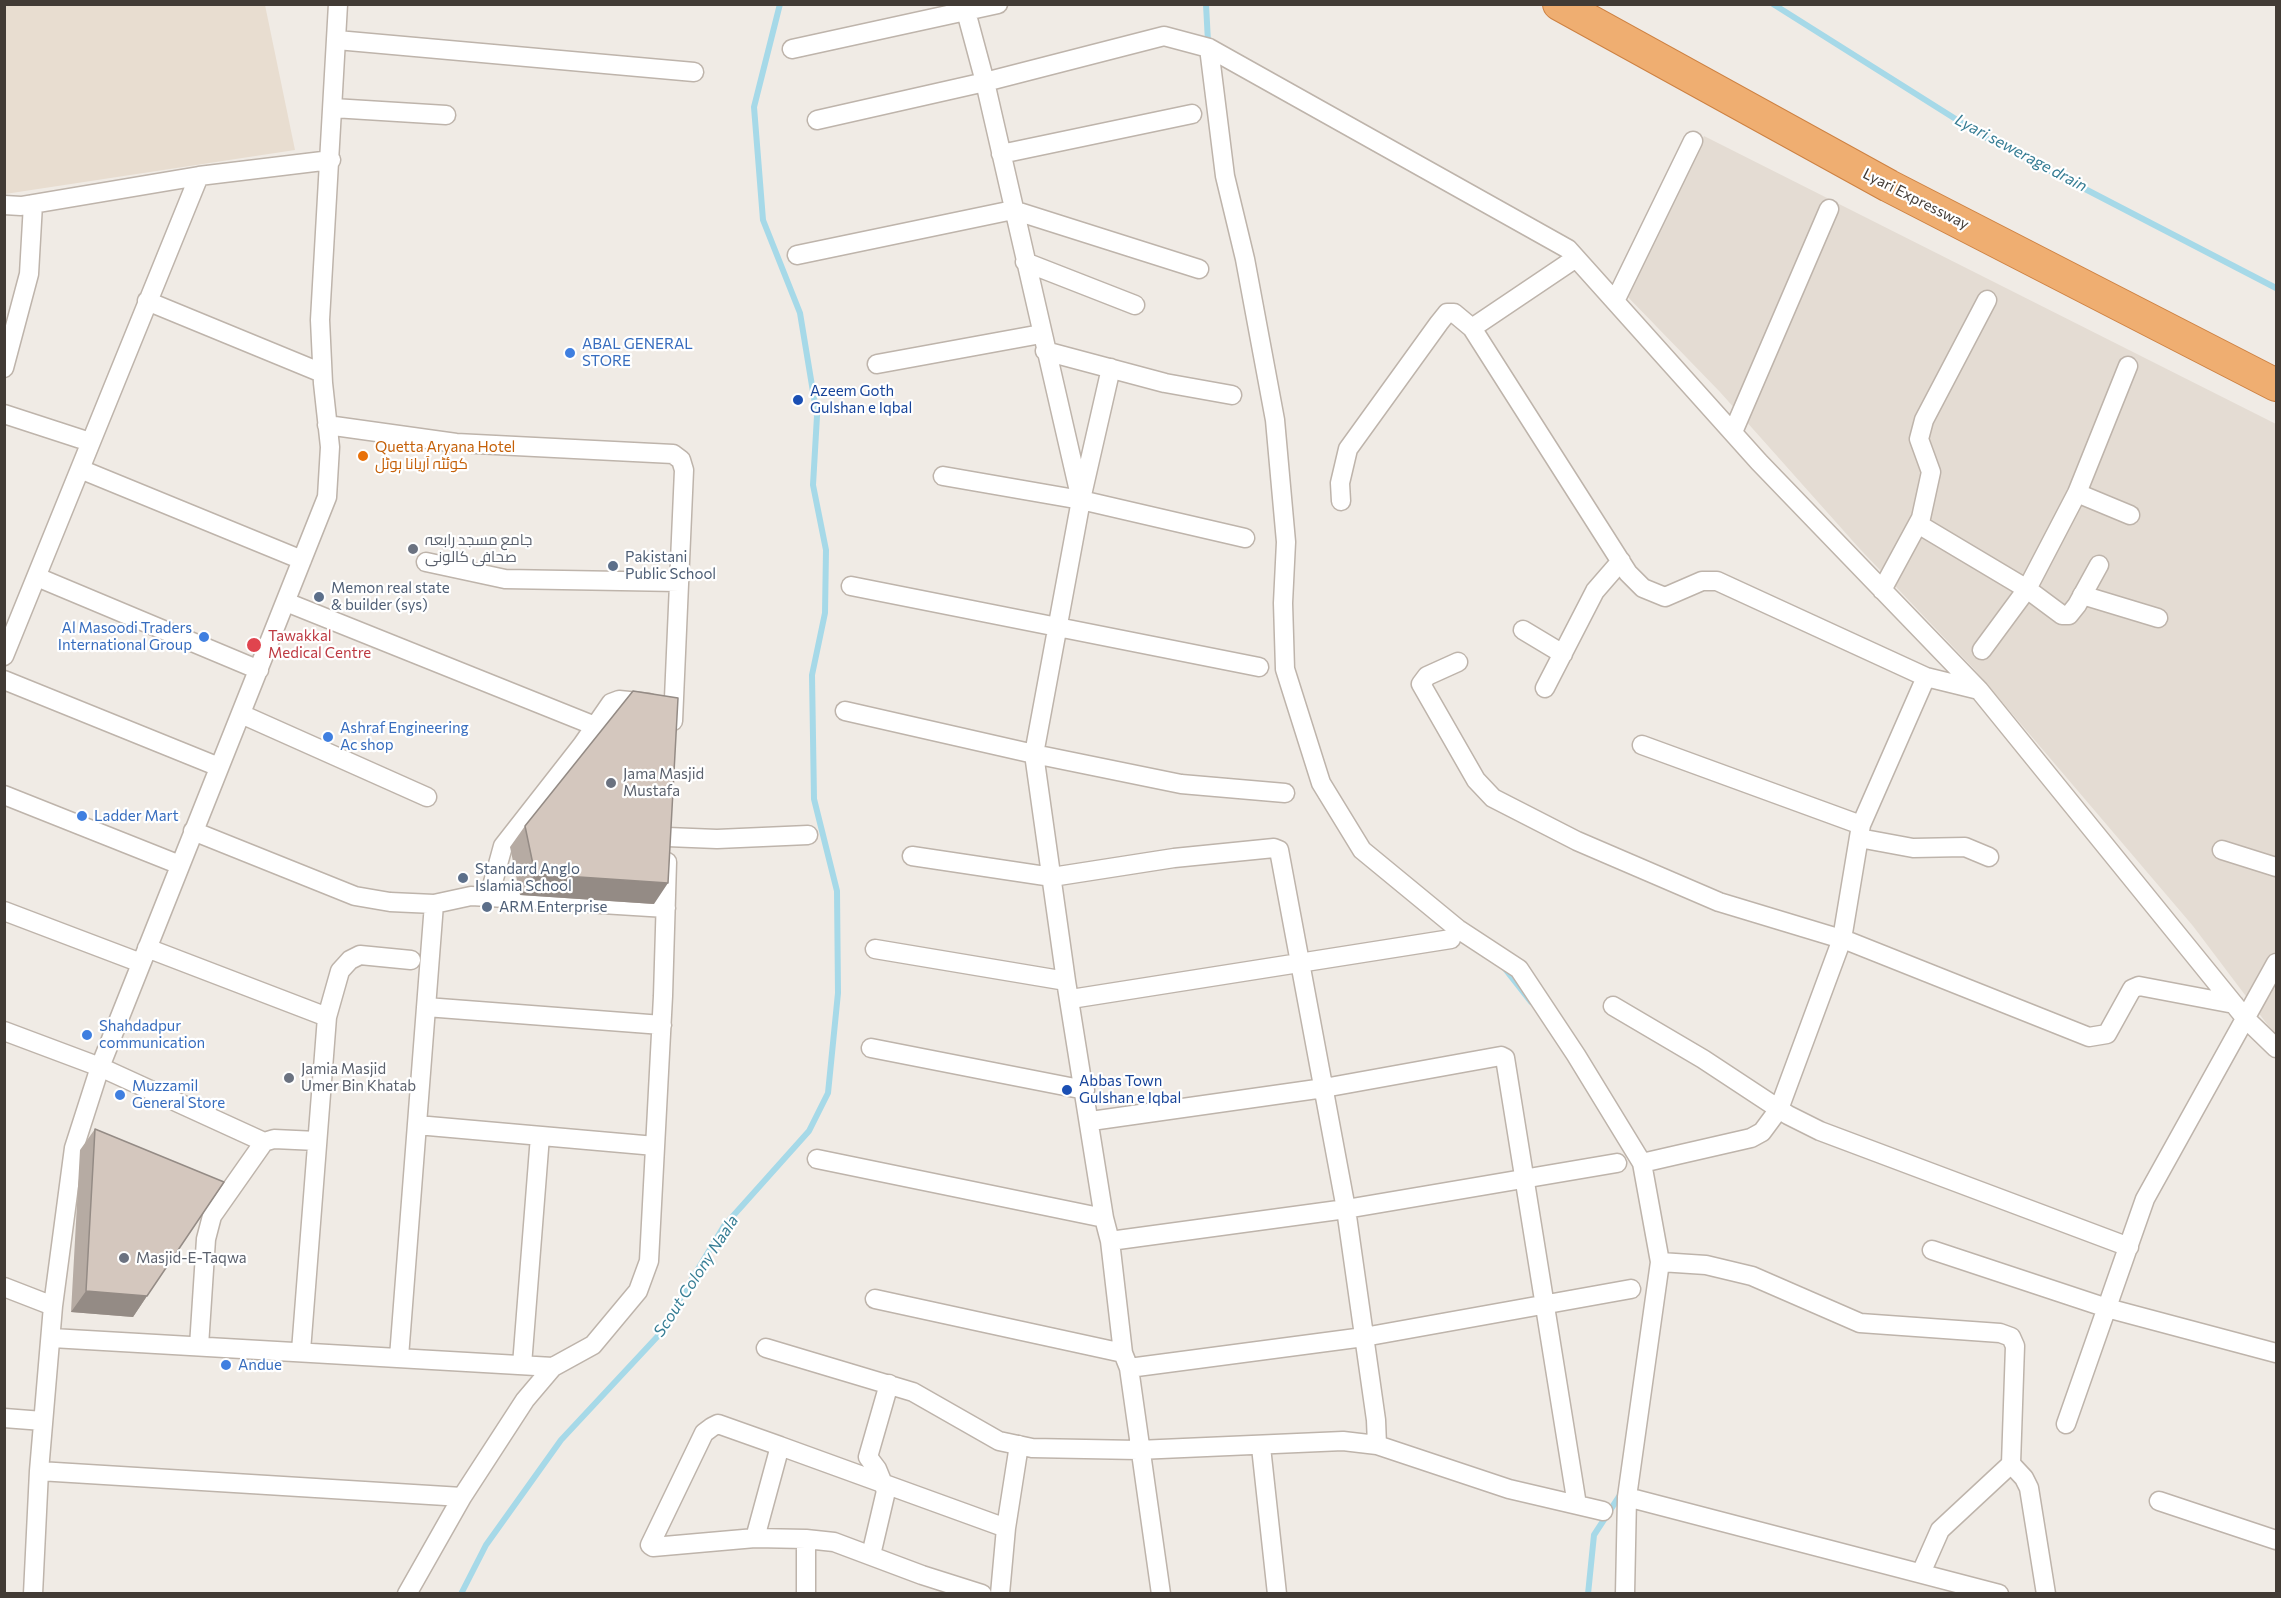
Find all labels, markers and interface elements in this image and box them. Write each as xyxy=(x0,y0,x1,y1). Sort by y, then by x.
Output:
water label: Lyari sewerage drain xyxy=(1952,110,2090,196)
street label: Lyari Expressway xyxy=(1860,165,1972,233)
place label: ABAL GENERAL STORE xyxy=(582,335,693,370)
marker: ABAL GENERAL STORE xyxy=(563,346,577,360)
place label: Azeem Goth Gulshan e Iqbal xyxy=(810,382,912,417)
marker: Azeem Goth Gulshan e Iqbal xyxy=(791,393,805,407)
place label: Quetta Aryana Hotel کوئٹہ آریانا ہوٹل xyxy=(375,438,515,473)
marker: Quetta Aryana Hotel کوئٹہ آریانا ہوٹل xyxy=(356,449,370,463)
place label: جامع مسجد رابعہ صحافی کالونی xyxy=(425,531,532,566)
marker: جامع مسجد رابعہ صحافی کالونی xyxy=(406,542,420,556)
place label: Pakistani Public School xyxy=(625,548,716,583)
marker: Pakistani Public School xyxy=(606,559,620,573)
place label: Memon real state & builder (sys) xyxy=(331,579,450,614)
marker: Memon real state & builder (sys) xyxy=(312,590,326,604)
place label: Al Masoodi Traders International Group xyxy=(58,619,192,654)
place label: Tawakkal Medical Centre xyxy=(268,627,371,662)
marker: Al Masoodi Traders International Group xyxy=(197,630,211,644)
marker: Tawakkal Medical Centre xyxy=(245,636,263,654)
place label: Ashraf Engineering Ac shop xyxy=(340,719,469,754)
marker: Ashraf Engineering Ac shop xyxy=(321,730,335,744)
place label: Jama Masjid Mustafa xyxy=(623,765,704,800)
marker: Jama Masjid Mustafa xyxy=(604,776,618,790)
place label: Ladder Mart xyxy=(94,807,179,825)
marker: Ladder Mart xyxy=(75,809,89,823)
place label: Standard Anglo Islamia School xyxy=(475,860,580,895)
marker: Standard Anglo Islamia School xyxy=(456,871,470,885)
place label: ARM Enterprise xyxy=(499,898,608,916)
marker: ARM Enterprise xyxy=(480,900,494,914)
place label: Shahdadpur communication xyxy=(99,1017,205,1052)
marker: Shahdadpur communication xyxy=(80,1028,94,1042)
place label: Jamia Masjid Umer Bin Khatab xyxy=(301,1060,416,1095)
marker: Jamia Masjid Umer Bin Khatab xyxy=(282,1071,296,1085)
place label: Abbas Town Gulshan e Iqbal xyxy=(1079,1072,1181,1107)
place label: Muzzamil General Store xyxy=(132,1077,225,1112)
marker: Abbas Town Gulshan e Iqbal xyxy=(1060,1083,1074,1097)
marker: Muzzamil General Store xyxy=(113,1088,127,1102)
water label: Scout Colony Naala xyxy=(650,1212,742,1340)
place label: Masjid-E-Taqwa xyxy=(136,1249,247,1267)
marker: Masjid-E-Taqwa xyxy=(117,1251,131,1265)
place label: Andue xyxy=(238,1356,282,1374)
marker: Andue xyxy=(219,1358,233,1372)

